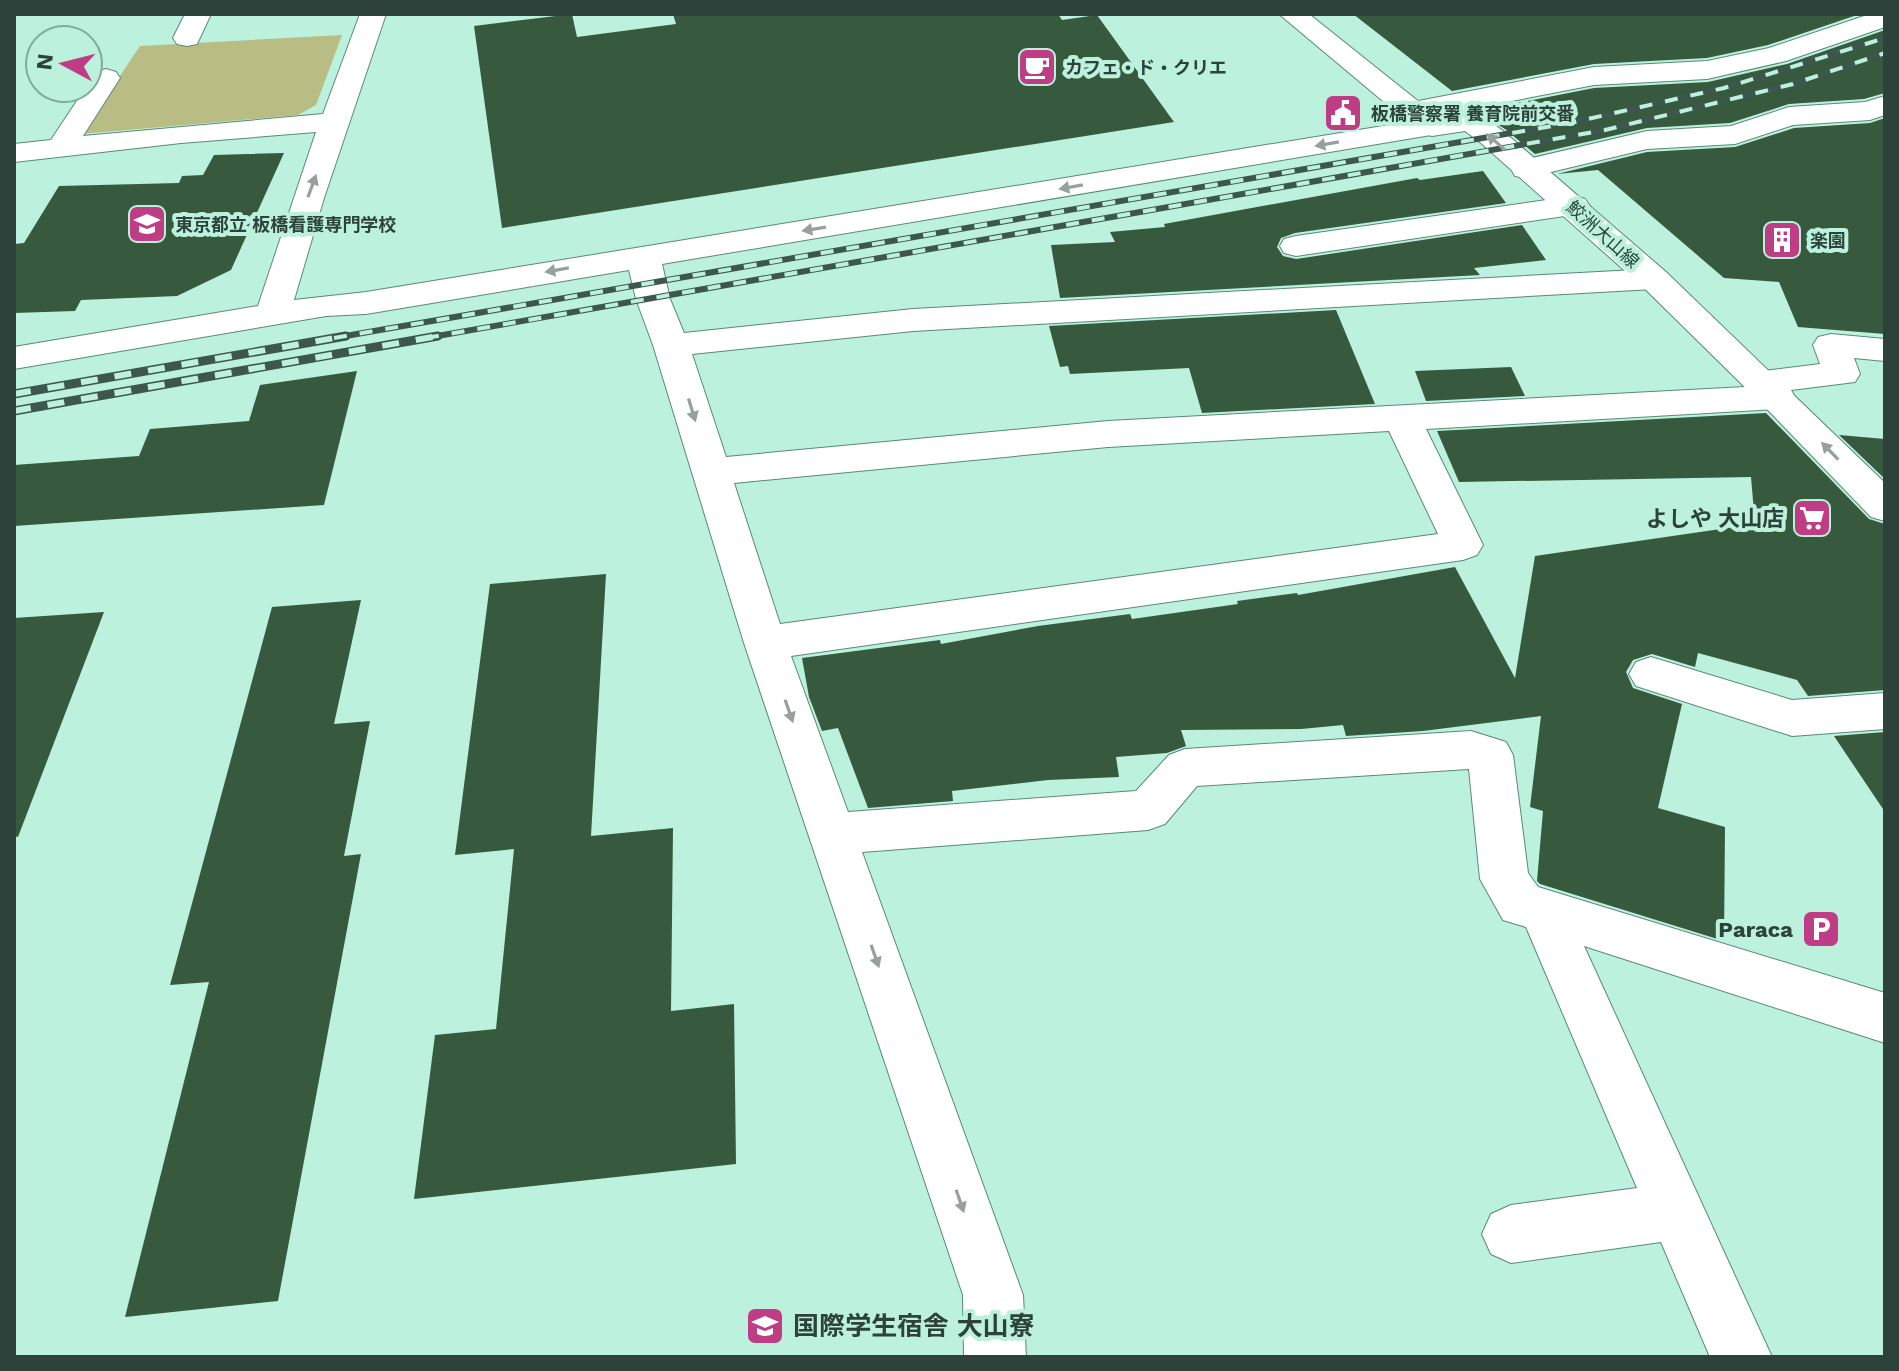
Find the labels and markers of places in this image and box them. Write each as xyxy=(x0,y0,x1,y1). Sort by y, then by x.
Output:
cafe icon: カフェ・ド・クリエ xyxy=(1016,46,1058,88)
place label: カフェ・ド・クリエ xyxy=(1065,57,1227,78)
public building icon: 板橋警察署 養育院前交番 xyxy=(1322,92,1364,134)
place label: 板橋警察署 養育院前交番 xyxy=(1371,103,1574,124)
school or university icon: 東京都立 板橋看護専門学校 xyxy=(126,203,168,245)
place label: 東京都立 板橋看護専門学校 xyxy=(175,214,396,235)
building icon: 楽園 xyxy=(1761,219,1803,261)
place label: 楽園 xyxy=(1810,230,1846,251)
supermarket icon: よしや 大山店 xyxy=(1791,497,1833,539)
place label: よしや 大山店 xyxy=(1646,506,1784,531)
parking icon: Paraca xyxy=(1800,908,1842,950)
place label: Paraca xyxy=(1718,917,1793,942)
school or university icon: 国際学生宿舎 大山寮 xyxy=(744,1305,786,1347)
place label: 国際学生宿舎 大山寮 xyxy=(793,1311,1034,1341)

